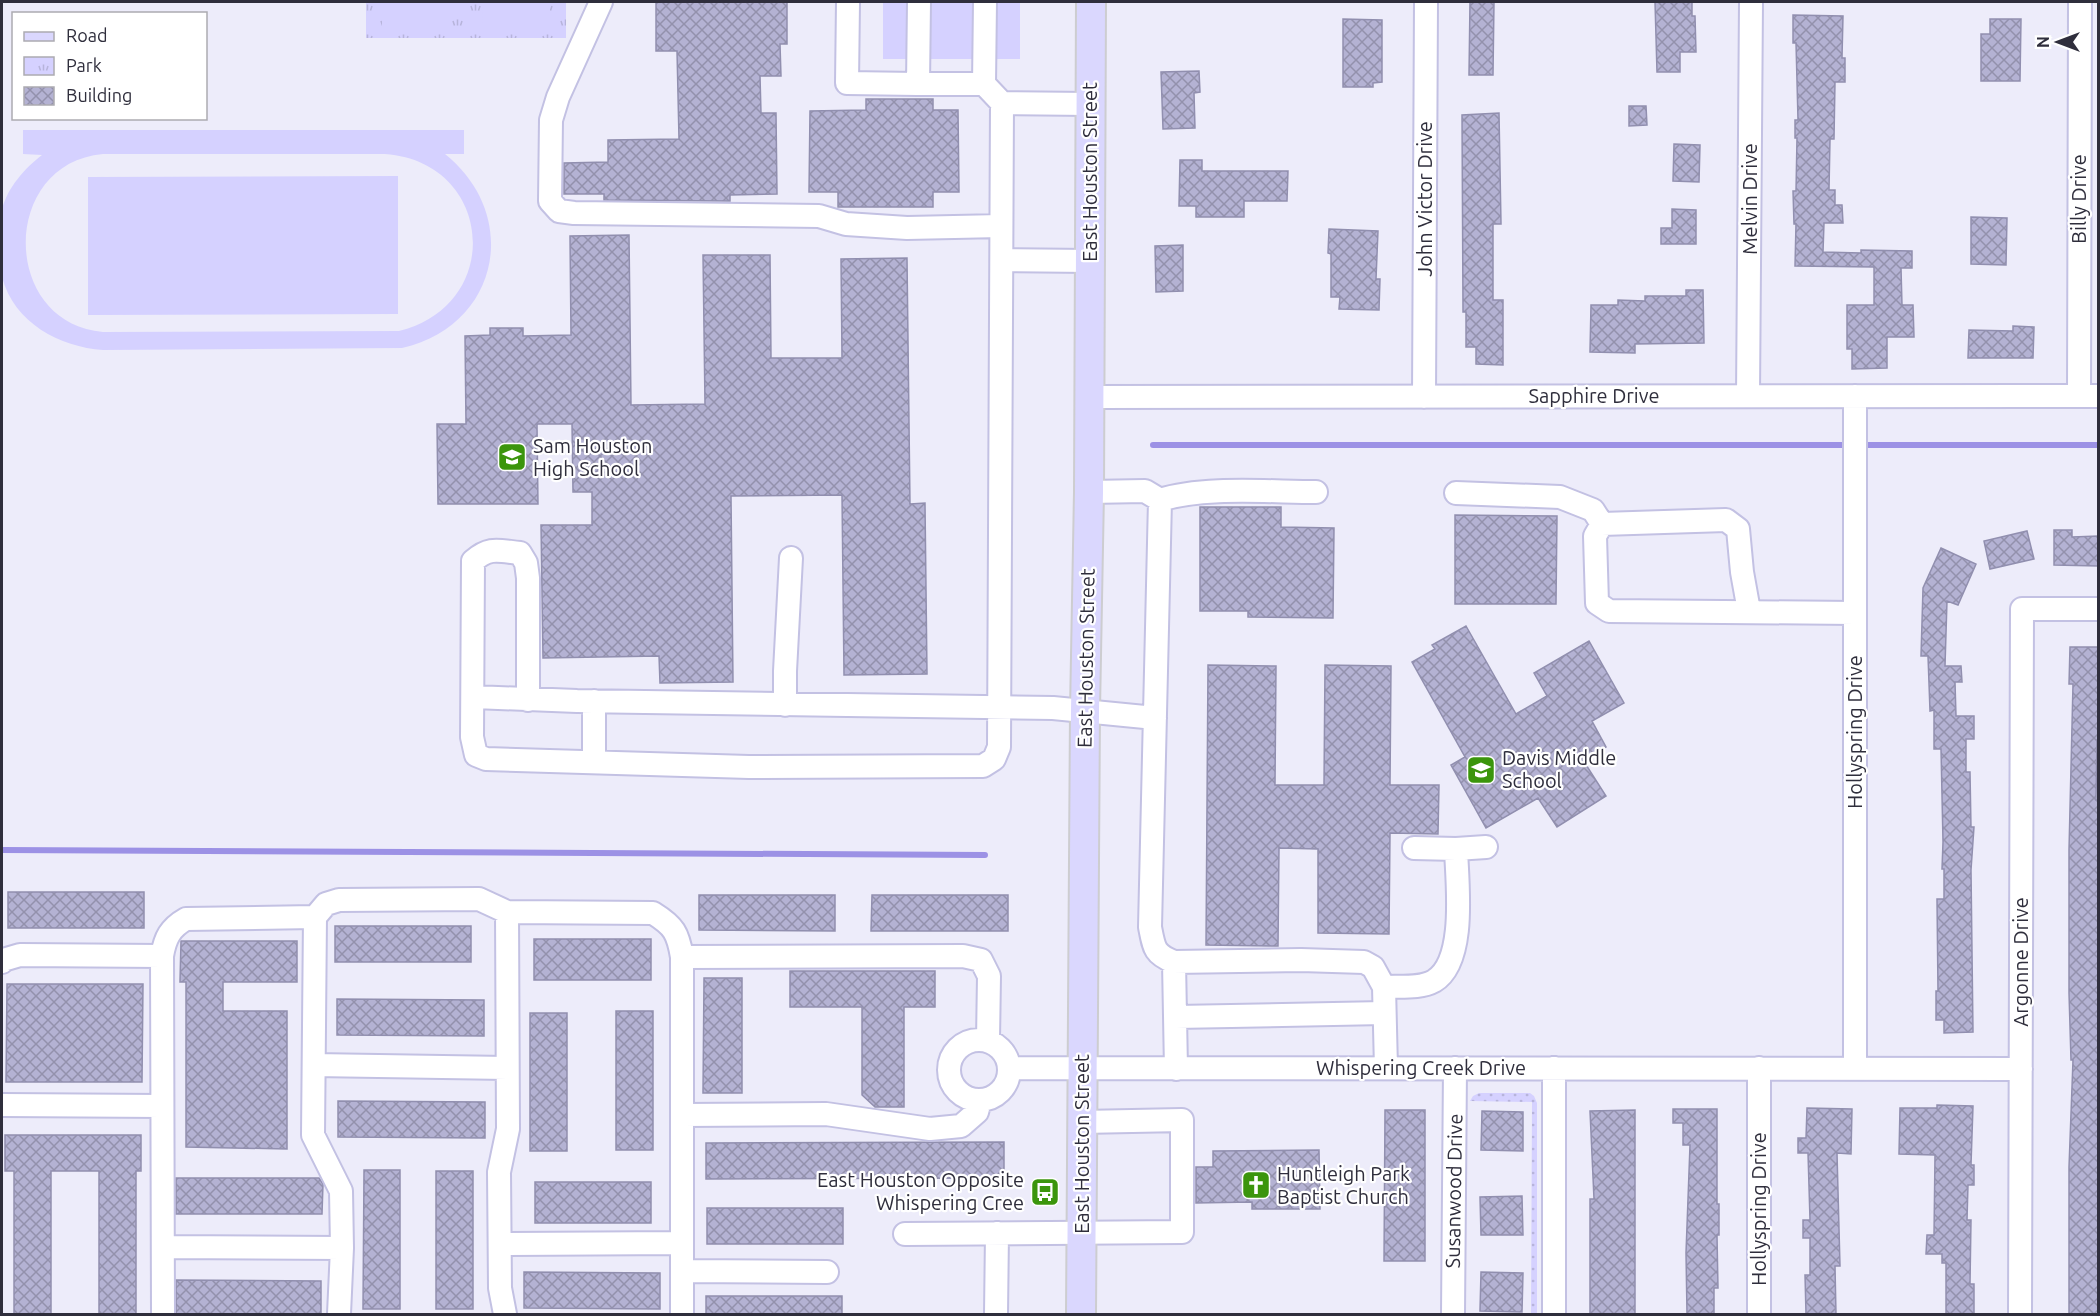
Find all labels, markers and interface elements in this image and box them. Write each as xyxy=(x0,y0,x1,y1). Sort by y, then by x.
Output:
legend xyxy=(12,12,207,120)
north arrow xyxy=(2028,12,2088,72)
text: Road xyxy=(66,25,108,45)
text: N xyxy=(2034,36,2052,48)
text: Park xyxy=(66,55,102,75)
street label: East Houston Street xyxy=(1078,82,1101,262)
text: Building xyxy=(66,85,132,105)
street label: John Victor Drive xyxy=(1413,121,1436,277)
street label: Melvin Drive xyxy=(1738,143,1761,255)
street label: Billy Drive xyxy=(2067,154,2090,244)
street label: Sapphire Drive xyxy=(1529,384,1659,407)
place label: Sam Houston High School xyxy=(533,434,652,480)
school or university icon: Sam Houston High School xyxy=(496,441,528,473)
street label: East Houston Street xyxy=(1072,568,1099,748)
street label: Hollyspring Drive xyxy=(1843,655,1866,809)
place label: Davis Middle School xyxy=(1502,746,1616,792)
school or university icon: Davis Middle School xyxy=(1465,754,1497,786)
street label: Argonne Drive xyxy=(2009,897,2032,1027)
street label: East Houston Street xyxy=(1070,1054,1093,1234)
street label: Whispering Creek Drive xyxy=(1316,1056,1526,1079)
street label: Susanwood Drive xyxy=(1441,1113,1466,1269)
street label: Hollyspring Drive xyxy=(1747,1132,1770,1286)
place label: Huntleigh Park Baptist Church xyxy=(1277,1162,1410,1208)
place label: East Houston Opposite Whispering Cree xyxy=(817,1168,1024,1214)
church icon: Huntleigh Park Baptist Church xyxy=(1240,1169,1272,1201)
bus stop icon: East Houston Opposite Whispering Cree xyxy=(1029,1176,1061,1208)

